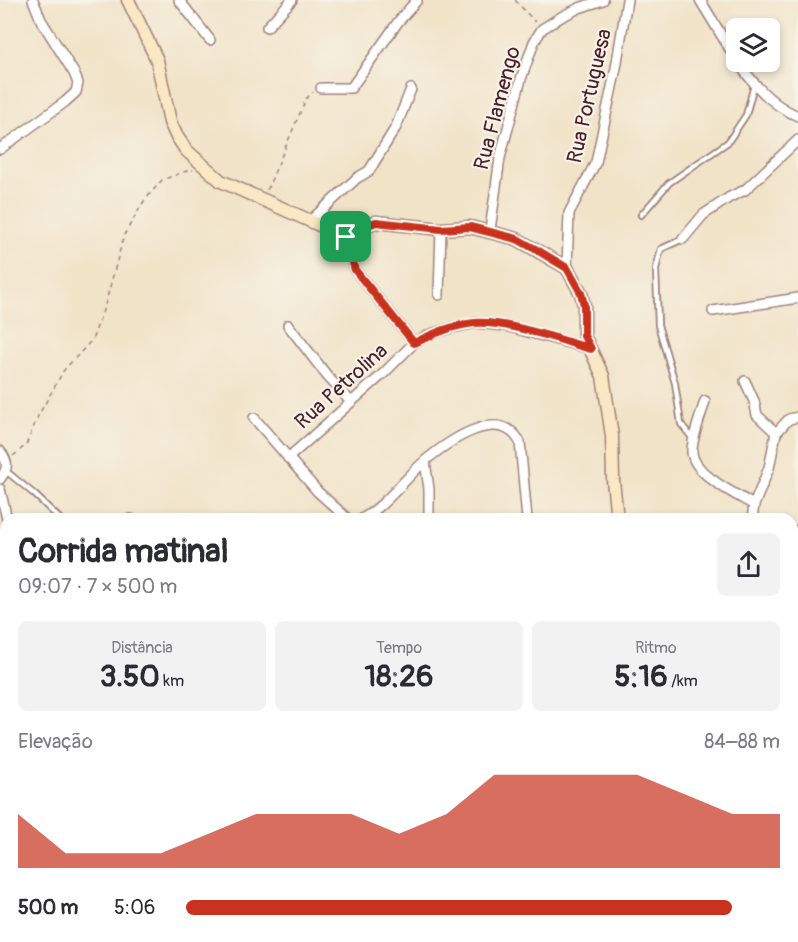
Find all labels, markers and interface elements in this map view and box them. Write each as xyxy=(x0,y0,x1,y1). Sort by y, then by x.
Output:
map controls xyxy=(726,18,780,72)
button: layers xyxy=(726,18,780,72)
street label: Rua Portuguesa xyxy=(561,26,618,166)
street label: Rua Flamengo xyxy=(468,43,527,173)
pin xyxy=(320,211,371,262)
icon: arrive xyxy=(329,220,362,253)
street label: Rua Petrolina xyxy=(289,338,393,435)
text: Corrida matinal xyxy=(18,531,229,572)
button: share xyxy=(717,533,780,596)
text: 09:07 · 7 × 500 m xyxy=(18,574,177,599)
text: Distância xyxy=(111,638,173,658)
text: Tempo xyxy=(376,638,422,658)
text: Ritmo xyxy=(635,638,677,658)
text: 3.50 xyxy=(100,658,160,695)
text: 18:26 xyxy=(364,658,434,695)
text: 5:16 xyxy=(614,658,668,695)
text: km xyxy=(160,671,184,691)
text: /km xyxy=(668,671,698,691)
text: Elevação xyxy=(18,729,93,754)
text: 84–88 m xyxy=(704,729,780,754)
text: 500 m xyxy=(18,895,78,920)
text: 5:06 xyxy=(114,895,155,920)

